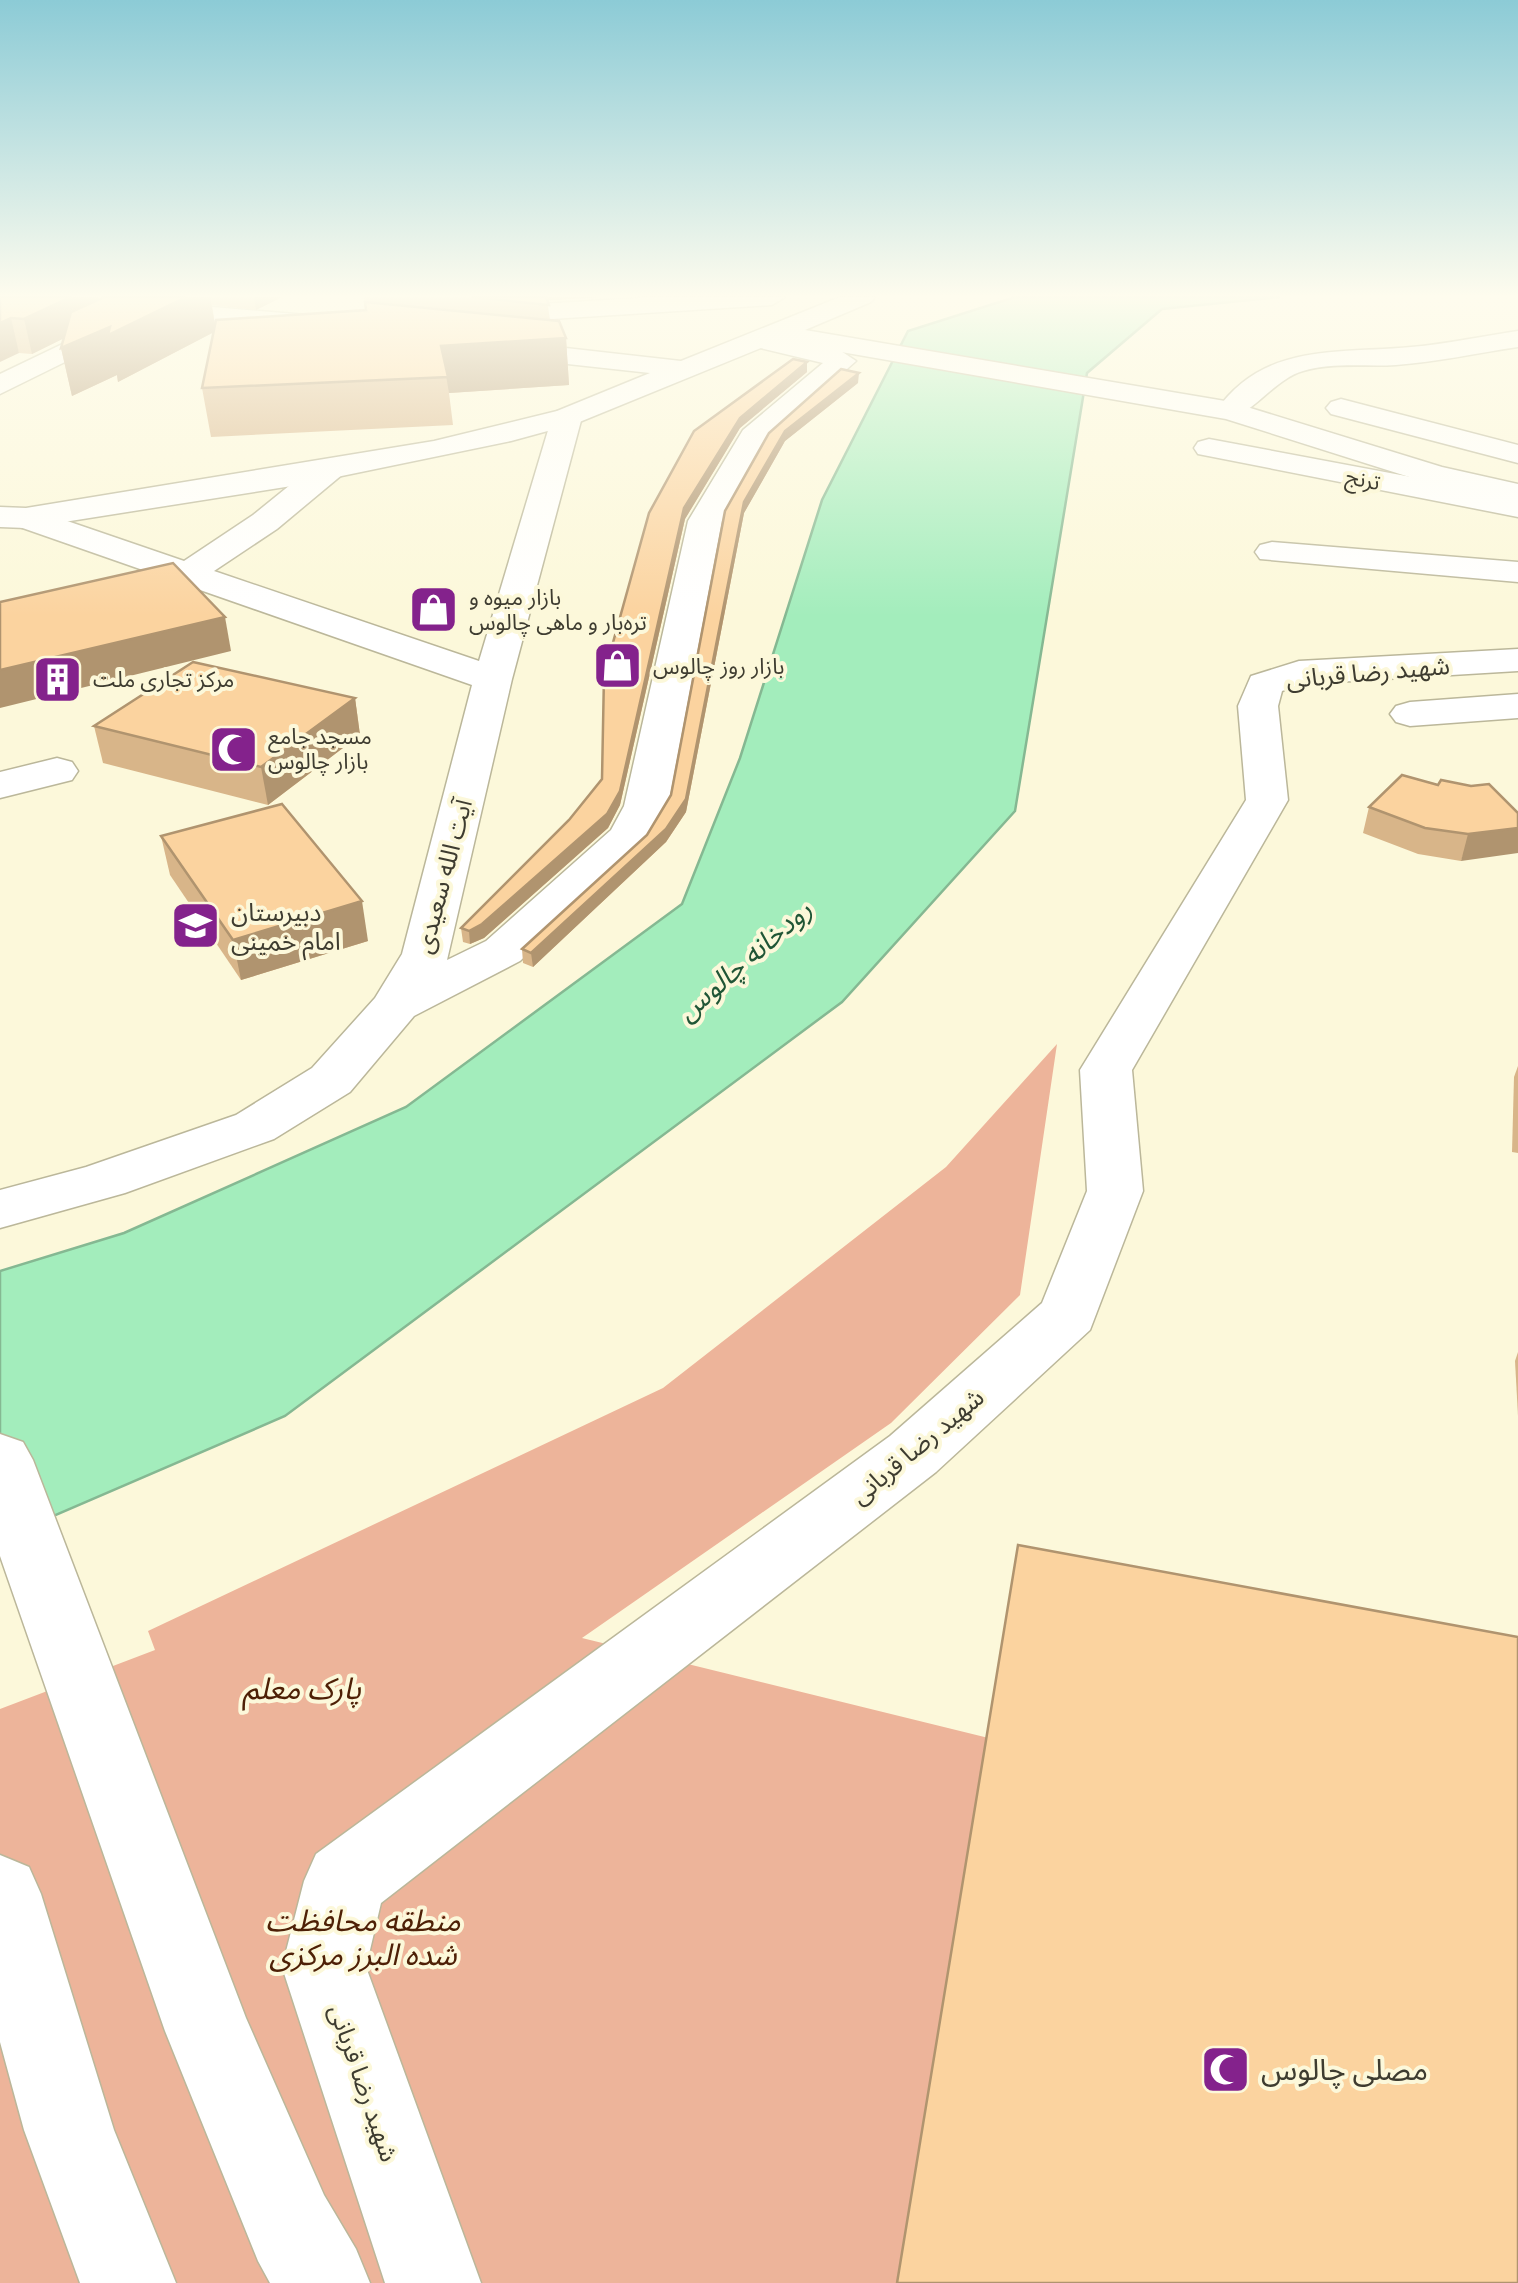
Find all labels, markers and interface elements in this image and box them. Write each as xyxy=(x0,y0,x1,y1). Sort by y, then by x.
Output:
street label: ترنج xyxy=(1343,461,1383,499)
place label: بازار میوه و تره‌بار و ماهی چالوس xyxy=(469,582,647,637)
shop icon: بازار میوه و تره‌بار و ماهی چالوس xyxy=(408,584,460,636)
shop icon: بازار روز چالوس xyxy=(592,640,644,692)
street label: شهید رضا قربانی xyxy=(1285,648,1451,696)
place label: بازار روز چالوس xyxy=(653,651,784,681)
building icon: مرکز تجاری ملت xyxy=(32,653,84,705)
place label: مرکز تجاری ملت xyxy=(93,664,234,694)
place label: مسجد جامع بازار چالوس xyxy=(268,721,372,776)
mosque icon: مسجد جامع بازار چالوس xyxy=(207,723,259,775)
street label: آیت الله سعیدی xyxy=(406,793,480,957)
water label: رودخانه چالوس xyxy=(668,891,820,1029)
place label: دبیرستان امام خمینی xyxy=(231,895,341,961)
school or university icon: دبیرستان امام خمینی xyxy=(170,900,222,952)
street label: شهید رضا قربانی xyxy=(843,1380,991,1512)
park label: پارک معلم xyxy=(242,1668,361,1711)
park label: منطقه محافظت شده البرز مرکزی xyxy=(266,1900,461,1975)
street label: شهید رضا قربانی xyxy=(321,2000,407,2166)
mosque icon: مصلی چالوس xyxy=(1200,2044,1252,2096)
place label: مصلی چالوس xyxy=(1261,2049,1428,2090)

